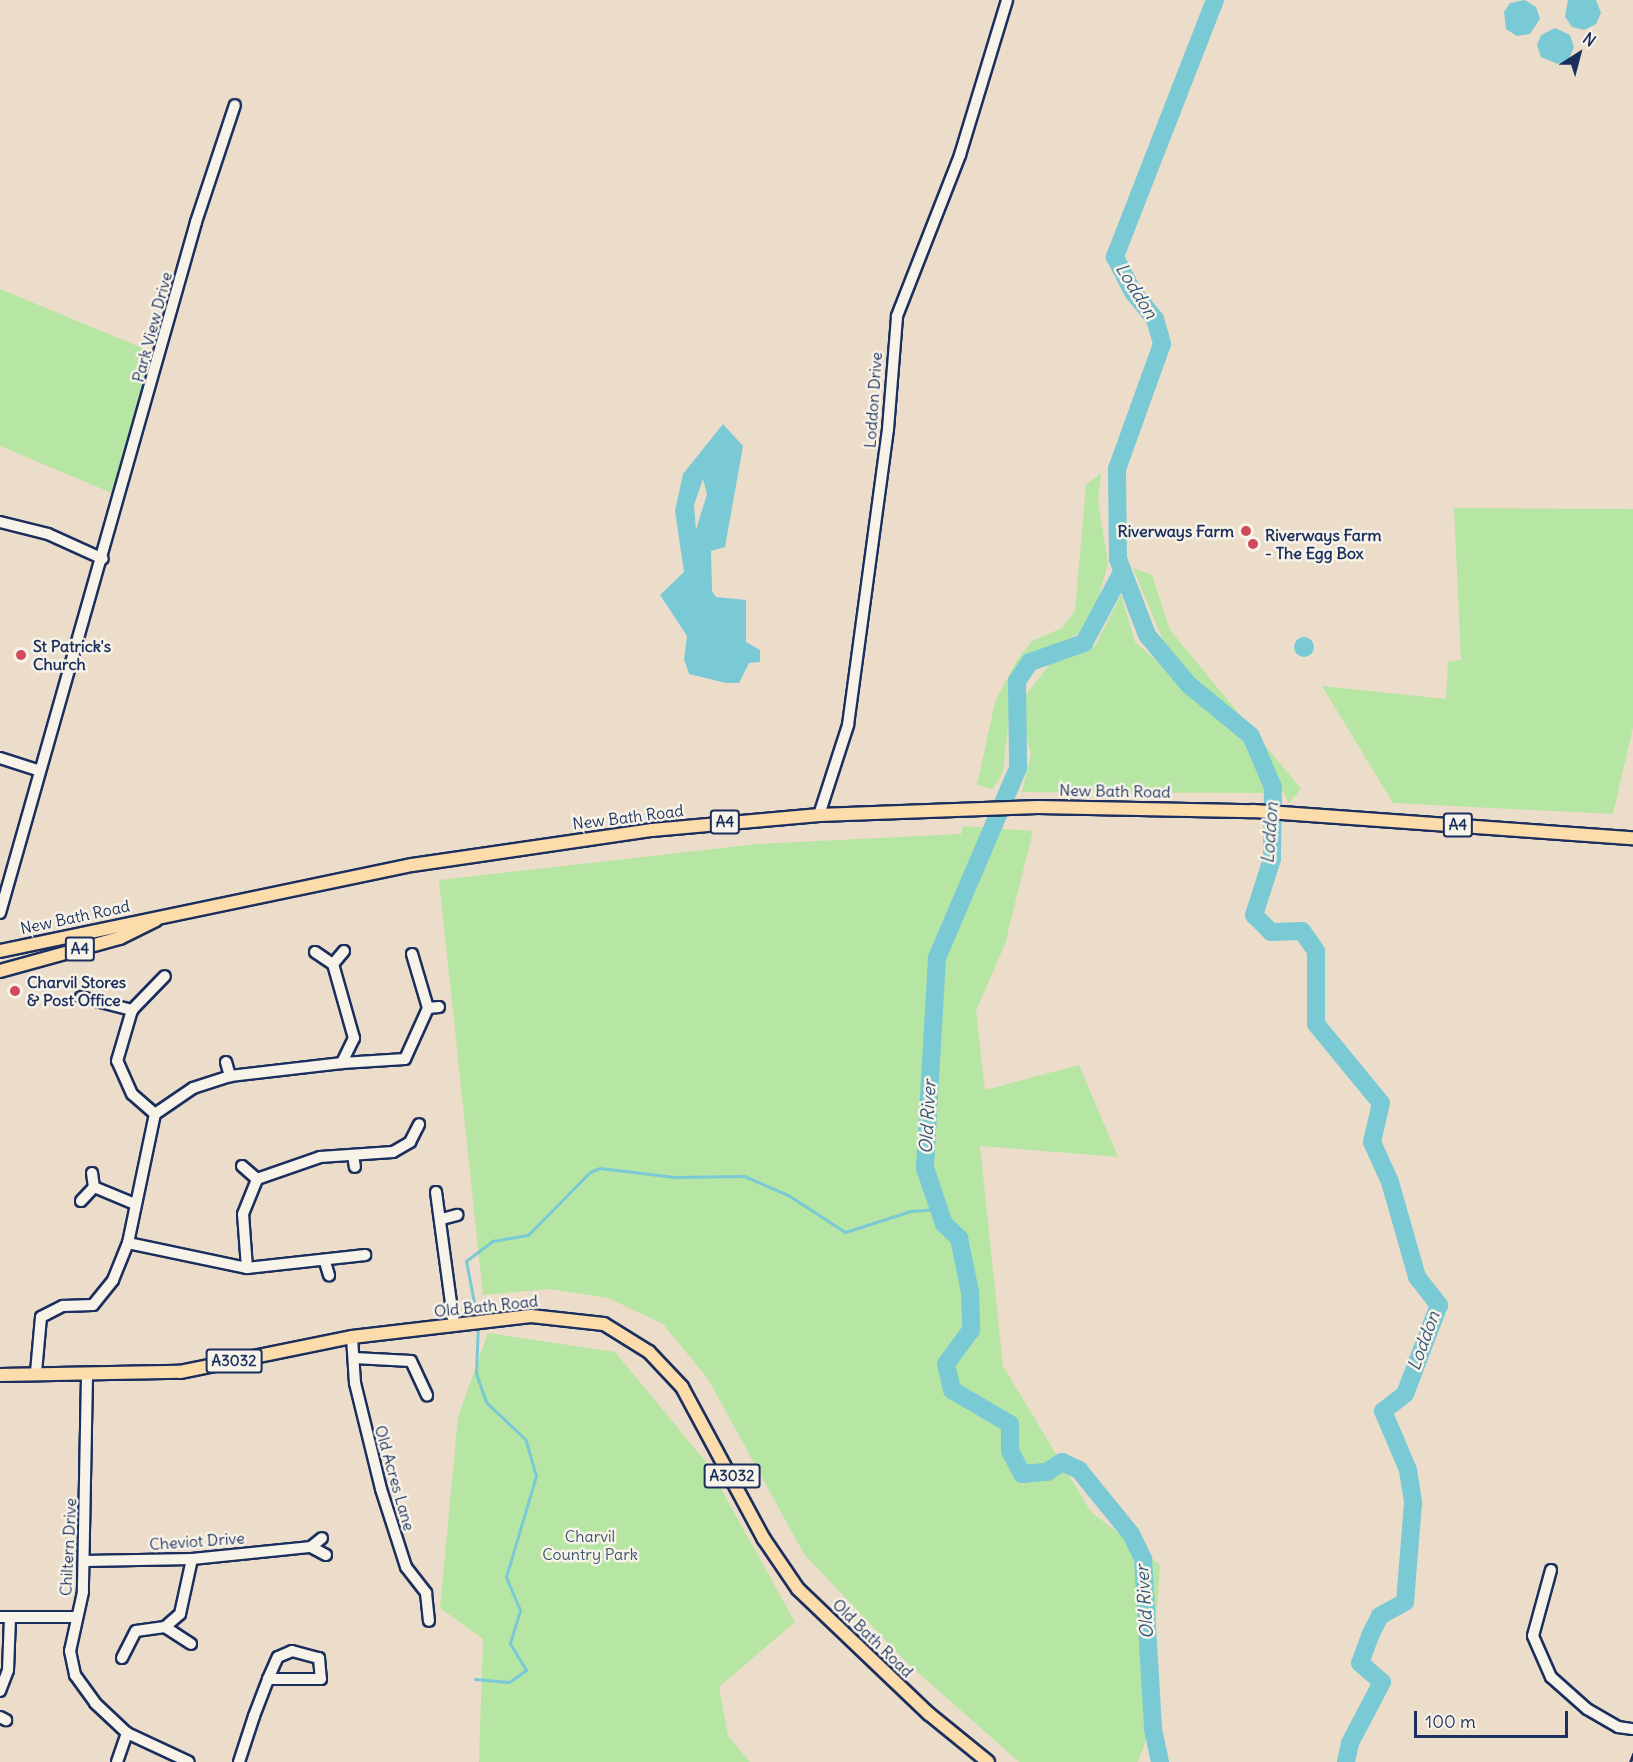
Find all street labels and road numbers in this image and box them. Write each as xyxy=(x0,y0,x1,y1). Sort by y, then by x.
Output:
street label: Park View Drive xyxy=(128,270,176,384)
street label: Loddon Drive xyxy=(860,351,886,449)
street label: New Bath Road xyxy=(1059,780,1171,802)
street label: New Bath Road xyxy=(571,801,685,833)
road number: A4 xyxy=(708,810,742,834)
road number: A4 xyxy=(1442,813,1474,837)
street label: New Bath Road xyxy=(18,896,132,938)
road number: A4 xyxy=(64,937,97,961)
street label: Old Bath Road xyxy=(433,1291,539,1321)
road number: A3032 xyxy=(206,1349,262,1373)
street label: Old Acres Lane xyxy=(371,1423,419,1533)
road number: A3032 xyxy=(704,1464,760,1488)
street label: Chiltern Drive xyxy=(56,1497,80,1597)
street label: Cheviot Drive xyxy=(149,1528,245,1554)
street label: Old Bath Road xyxy=(829,1595,917,1681)

